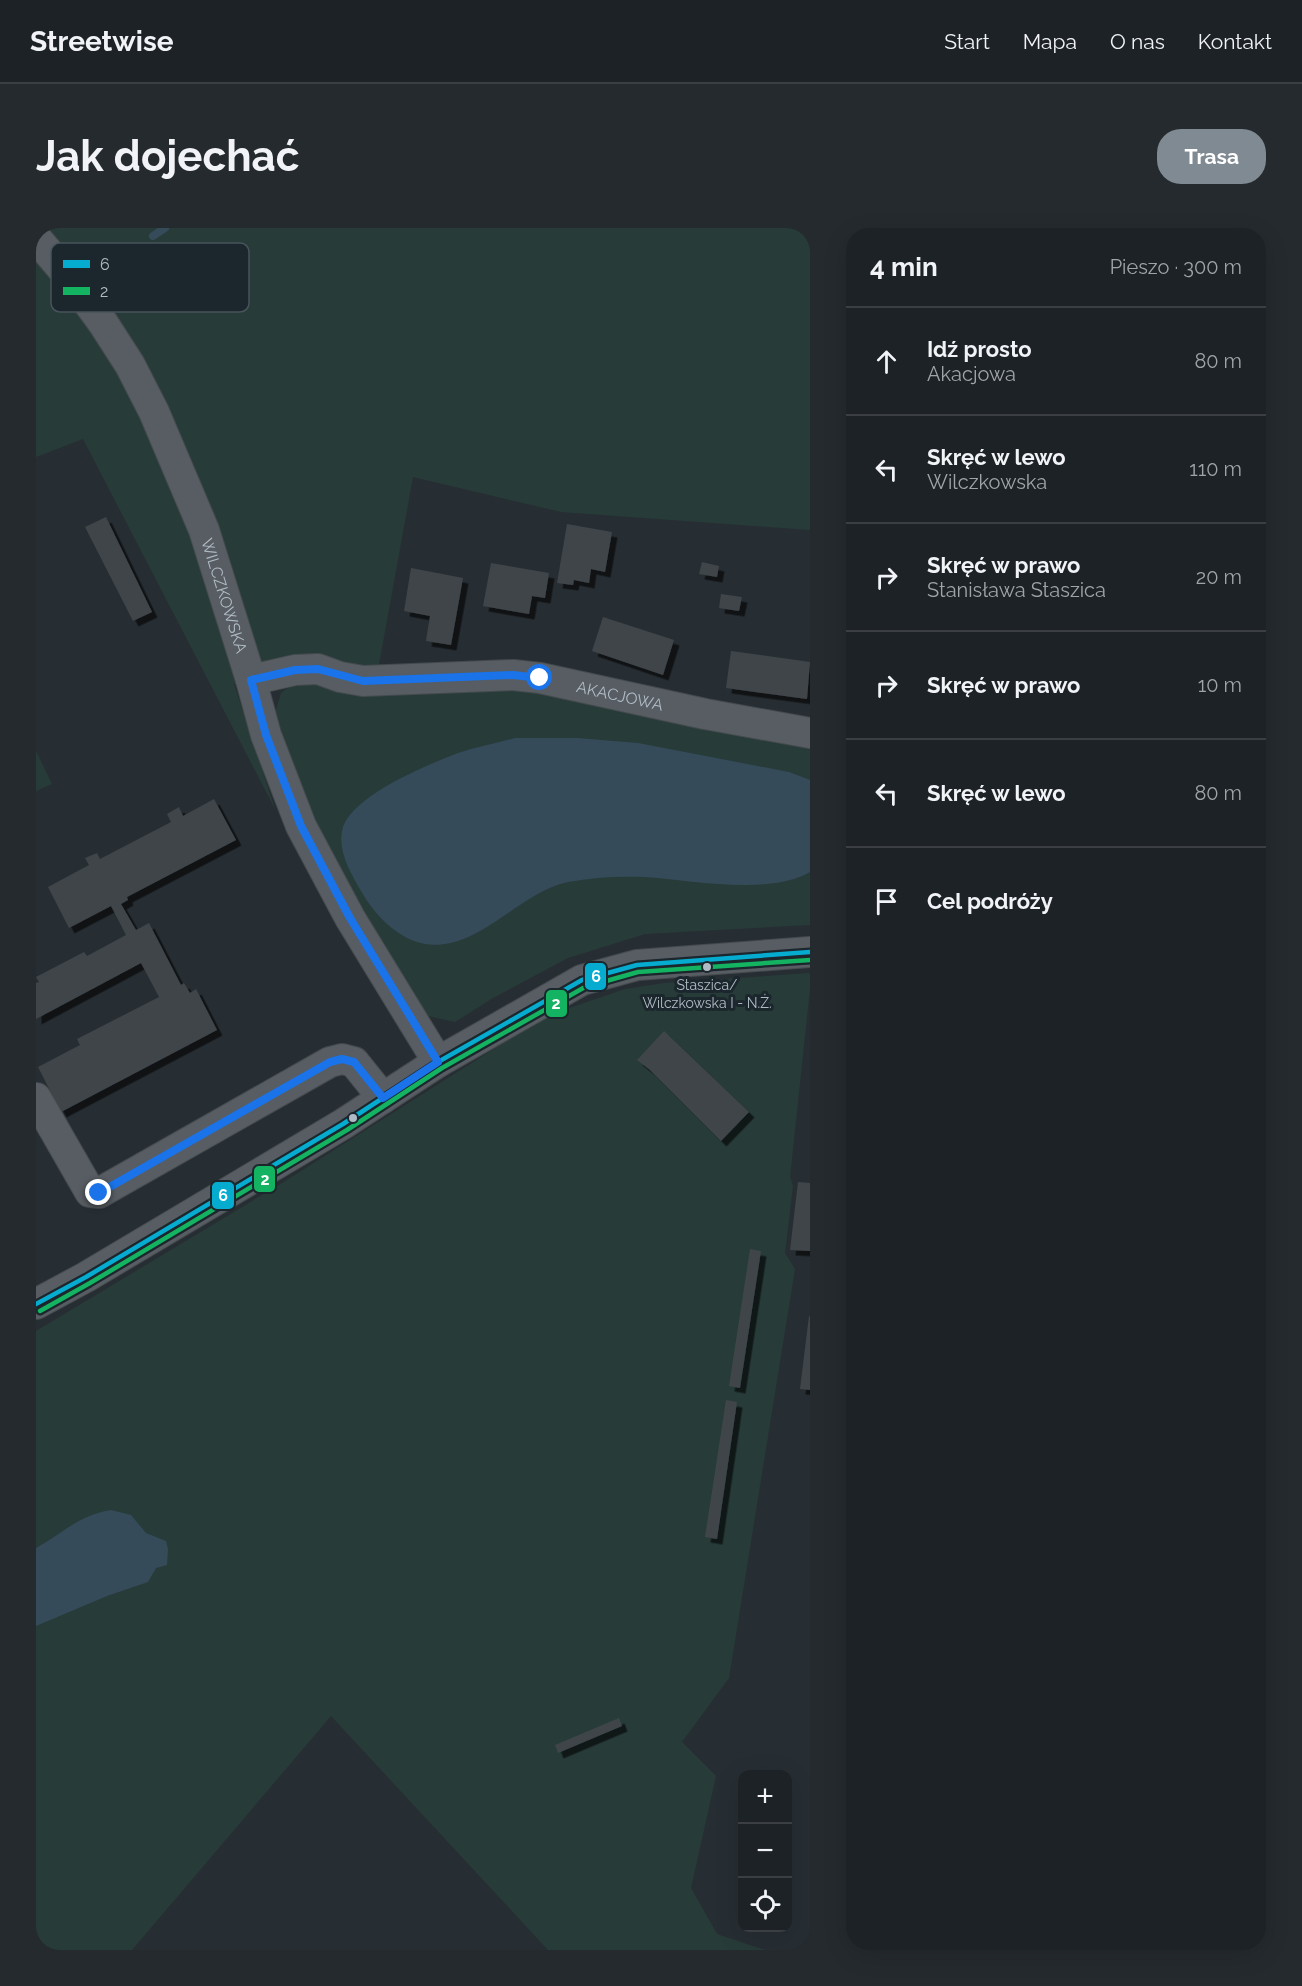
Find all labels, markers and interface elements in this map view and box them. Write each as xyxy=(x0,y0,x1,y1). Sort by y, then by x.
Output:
text: Streetwise xyxy=(30,25,174,58)
text: Start xyxy=(944,29,990,54)
text: Mapa xyxy=(1023,29,1077,54)
text: O nas xyxy=(1110,29,1165,54)
text: Kontakt xyxy=(1198,29,1272,54)
button: Trasa xyxy=(1157,129,1266,184)
text: Jak dojechać xyxy=(36,132,299,181)
legend xyxy=(51,243,249,312)
text: 4 min xyxy=(870,252,938,282)
text: 6 xyxy=(100,255,110,274)
text: Pieszo · 300 m xyxy=(1110,255,1242,279)
text: 2 xyxy=(100,282,108,301)
text: Idź prosto xyxy=(927,336,1032,362)
icon: ahead xyxy=(870,345,903,378)
text: 80 m xyxy=(1194,349,1242,373)
text: Akacjowa xyxy=(927,362,1016,386)
text: Skręć w lewo xyxy=(927,444,1066,470)
icon: left xyxy=(870,453,903,486)
text: 110 m xyxy=(1189,457,1242,481)
text: Wilczkowska xyxy=(927,470,1047,494)
street label: WILCZKOWSKA xyxy=(197,536,251,656)
text: Skręć w prawo xyxy=(927,552,1080,578)
icon: right xyxy=(870,561,903,594)
text: 20 m xyxy=(1196,565,1242,589)
text: Stanisława Staszica xyxy=(927,578,1106,602)
route start xyxy=(526,664,552,690)
icon: right xyxy=(870,669,903,702)
text: Skręć w prawo xyxy=(927,672,1080,698)
text: 10 m xyxy=(1198,673,1242,697)
street label: AKACJOWA xyxy=(575,677,665,715)
icon: left xyxy=(870,777,903,810)
text: Skręć w lewo xyxy=(927,780,1066,806)
text: 80 m xyxy=(1194,781,1242,805)
icon: arrive xyxy=(870,885,903,918)
text: Cel podróży xyxy=(927,888,1053,914)
marker: Staszica/ Wilczkowska I - N.Ż. xyxy=(701,961,713,973)
line badge: 6 xyxy=(584,962,607,991)
text: 6 xyxy=(591,967,601,986)
place label: Staszica/ Wilczkowska I - N.Ż. xyxy=(642,977,772,1011)
line badge: 2 xyxy=(545,989,568,1018)
text: 2 xyxy=(551,994,561,1013)
unlabelled marker xyxy=(347,1112,359,1124)
line badge: 2 xyxy=(253,1165,276,1193)
text: 2 xyxy=(260,1170,270,1189)
route end xyxy=(85,1179,111,1205)
line badge: 6 xyxy=(211,1181,235,1210)
text: 6 xyxy=(218,1186,228,1205)
map controls xyxy=(738,1770,792,1932)
button: + xyxy=(738,1770,792,1824)
button: − xyxy=(738,1824,792,1878)
button: locate xyxy=(738,1878,792,1932)

